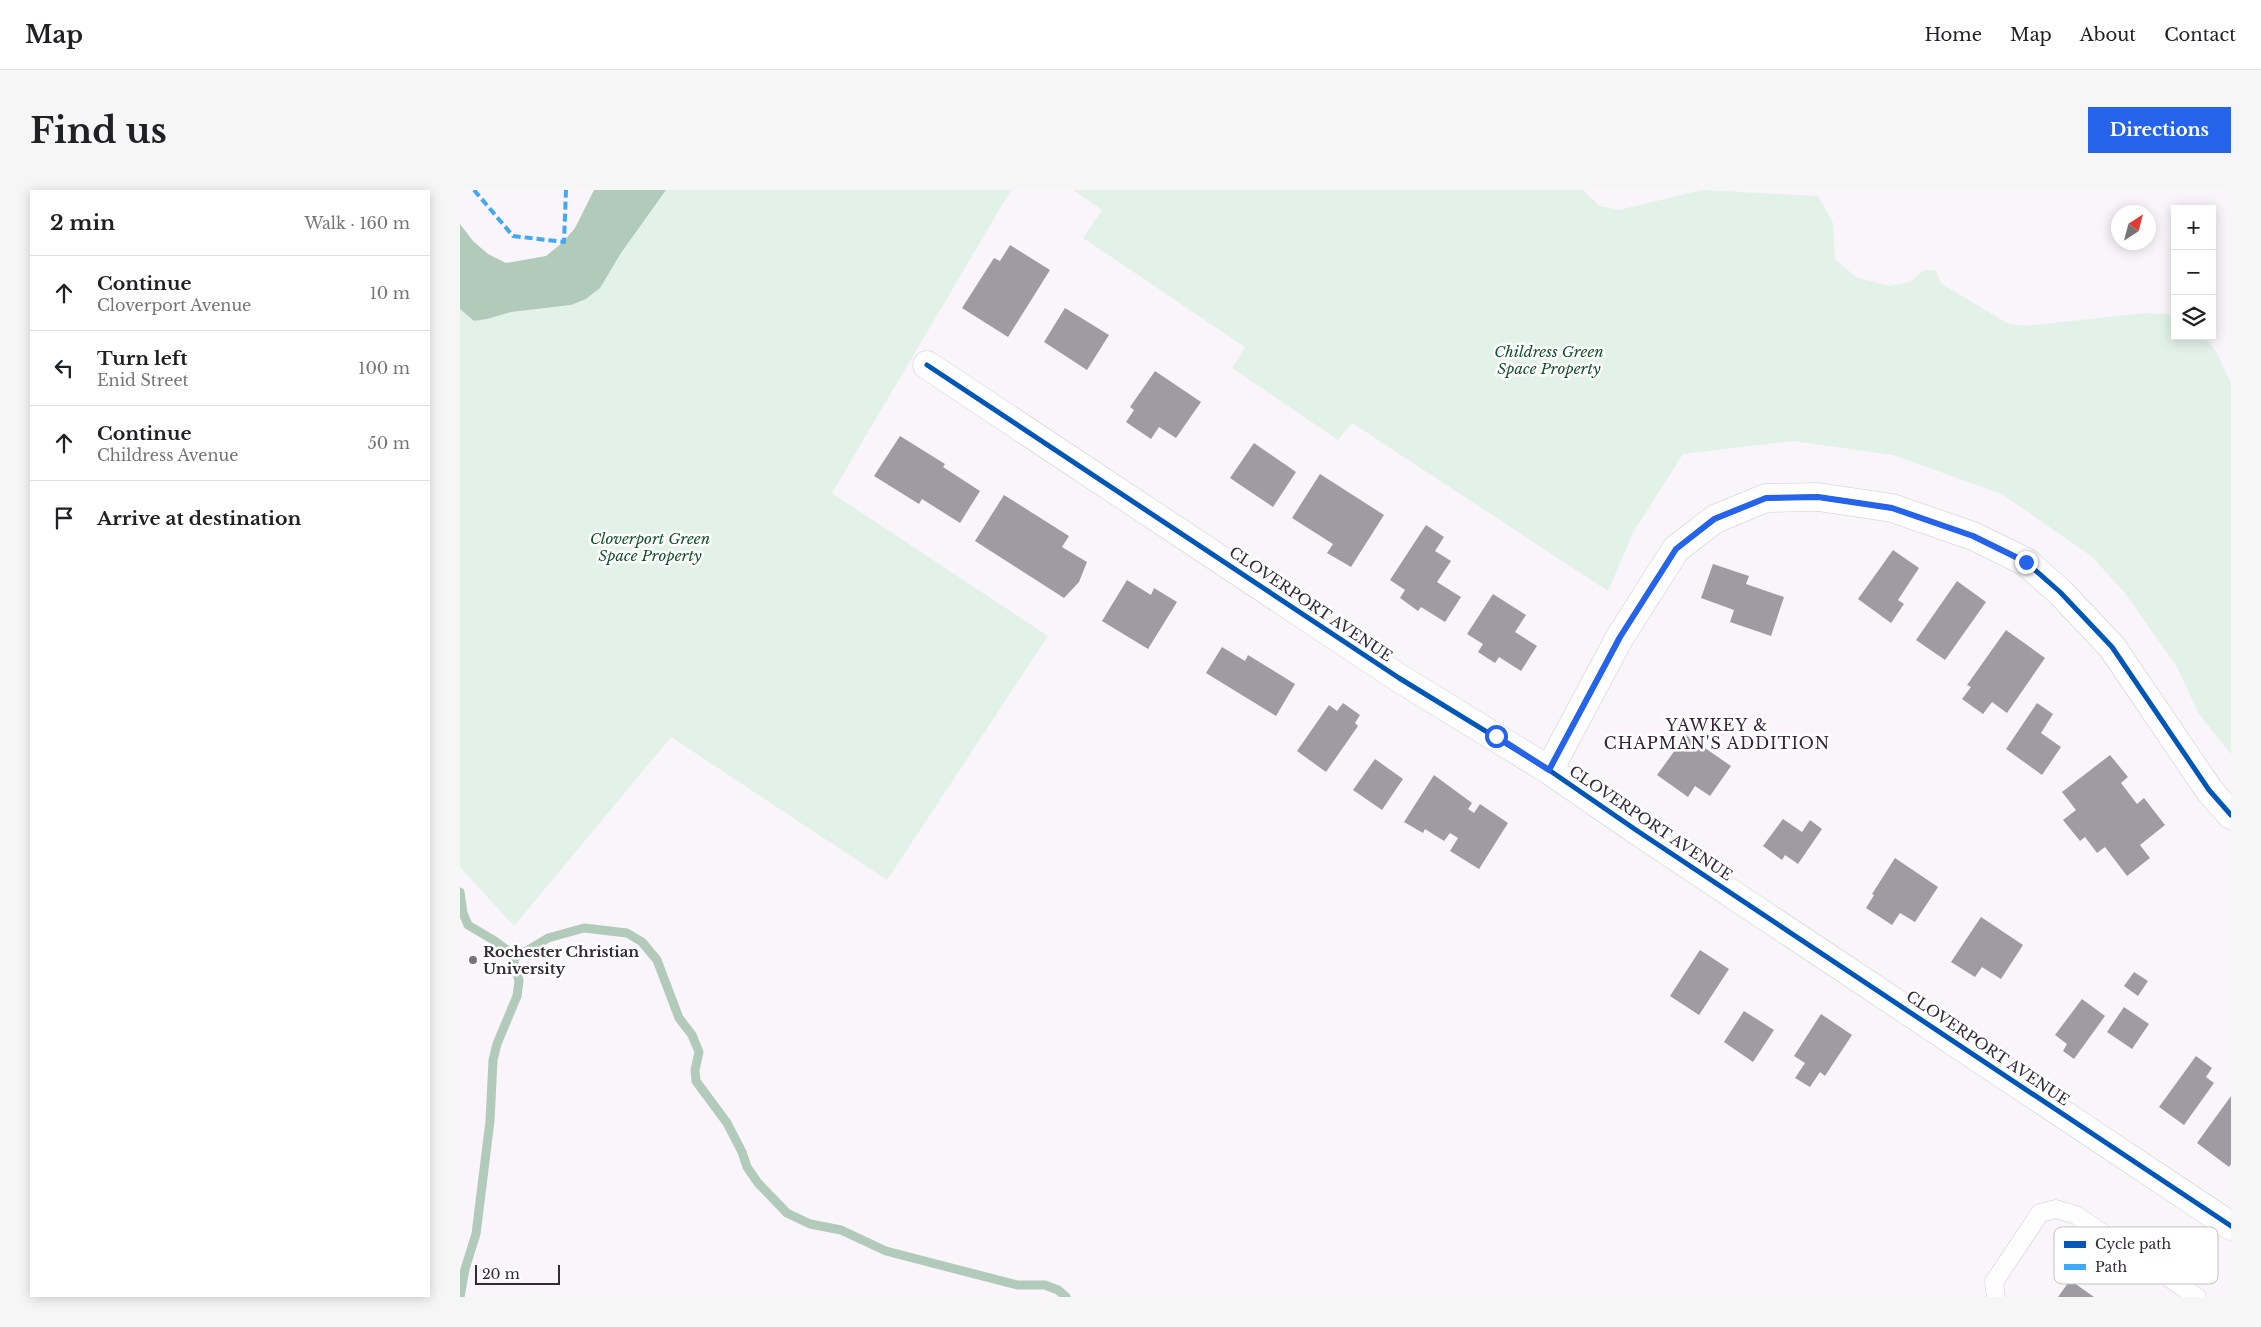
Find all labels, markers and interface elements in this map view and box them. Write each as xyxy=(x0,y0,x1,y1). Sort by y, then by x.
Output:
text: Map xyxy=(25,20,83,49)
text: Home xyxy=(1924,24,1982,46)
text: Map xyxy=(2010,24,2052,46)
text: About xyxy=(2080,24,2136,46)
text: Contact xyxy=(2164,24,2236,46)
button: Directions xyxy=(2088,107,2231,153)
text: Find us xyxy=(30,109,167,152)
north arrow xyxy=(2111,205,2156,250)
map controls xyxy=(2171,205,2216,340)
button: + xyxy=(2171,205,2216,250)
text: 2 min xyxy=(50,210,115,236)
text: Walk · 160 m xyxy=(305,213,410,233)
button: − xyxy=(2171,250,2216,295)
text: Continue xyxy=(97,272,192,295)
icon: ahead xyxy=(50,279,78,307)
text: 10 m xyxy=(370,283,410,303)
text: Cloverport Avenue xyxy=(97,295,251,315)
button: layers xyxy=(2171,295,2216,340)
park label: Childress Green Space Property xyxy=(1494,342,1604,378)
text: Turn left xyxy=(97,347,188,370)
icon: left xyxy=(50,354,78,382)
text: 100 m xyxy=(358,358,410,378)
text: Enid Street xyxy=(97,370,189,390)
text: Continue xyxy=(97,422,192,445)
icon: ahead xyxy=(50,429,78,457)
text: 50 m xyxy=(368,433,410,453)
text: Childress Avenue xyxy=(97,445,238,465)
icon: arrive xyxy=(50,504,78,532)
text: Arrive at destination xyxy=(97,507,301,530)
park label: Cloverport Green Space Property xyxy=(590,529,710,565)
street label: CLOVERPORT AVENUE xyxy=(1226,542,1396,666)
route end xyxy=(2015,551,2038,574)
district label: YAWKEY & CHAPMAN'S ADDITION xyxy=(1604,715,1830,753)
route start xyxy=(1485,725,1508,748)
street label: CLOVERPORT AVENUE xyxy=(1566,761,1736,885)
place label: Rochester Christian University xyxy=(483,942,639,978)
marker: Rochester Christian University xyxy=(467,954,479,966)
street label: CLOVERPORT AVENUE xyxy=(1903,986,2073,1110)
legend xyxy=(2054,1227,2218,1284)
text: Cycle path xyxy=(2095,1235,2172,1253)
text: Path xyxy=(2095,1258,2127,1276)
scale bar xyxy=(475,1262,560,1285)
text: 20 m xyxy=(482,1265,520,1283)

